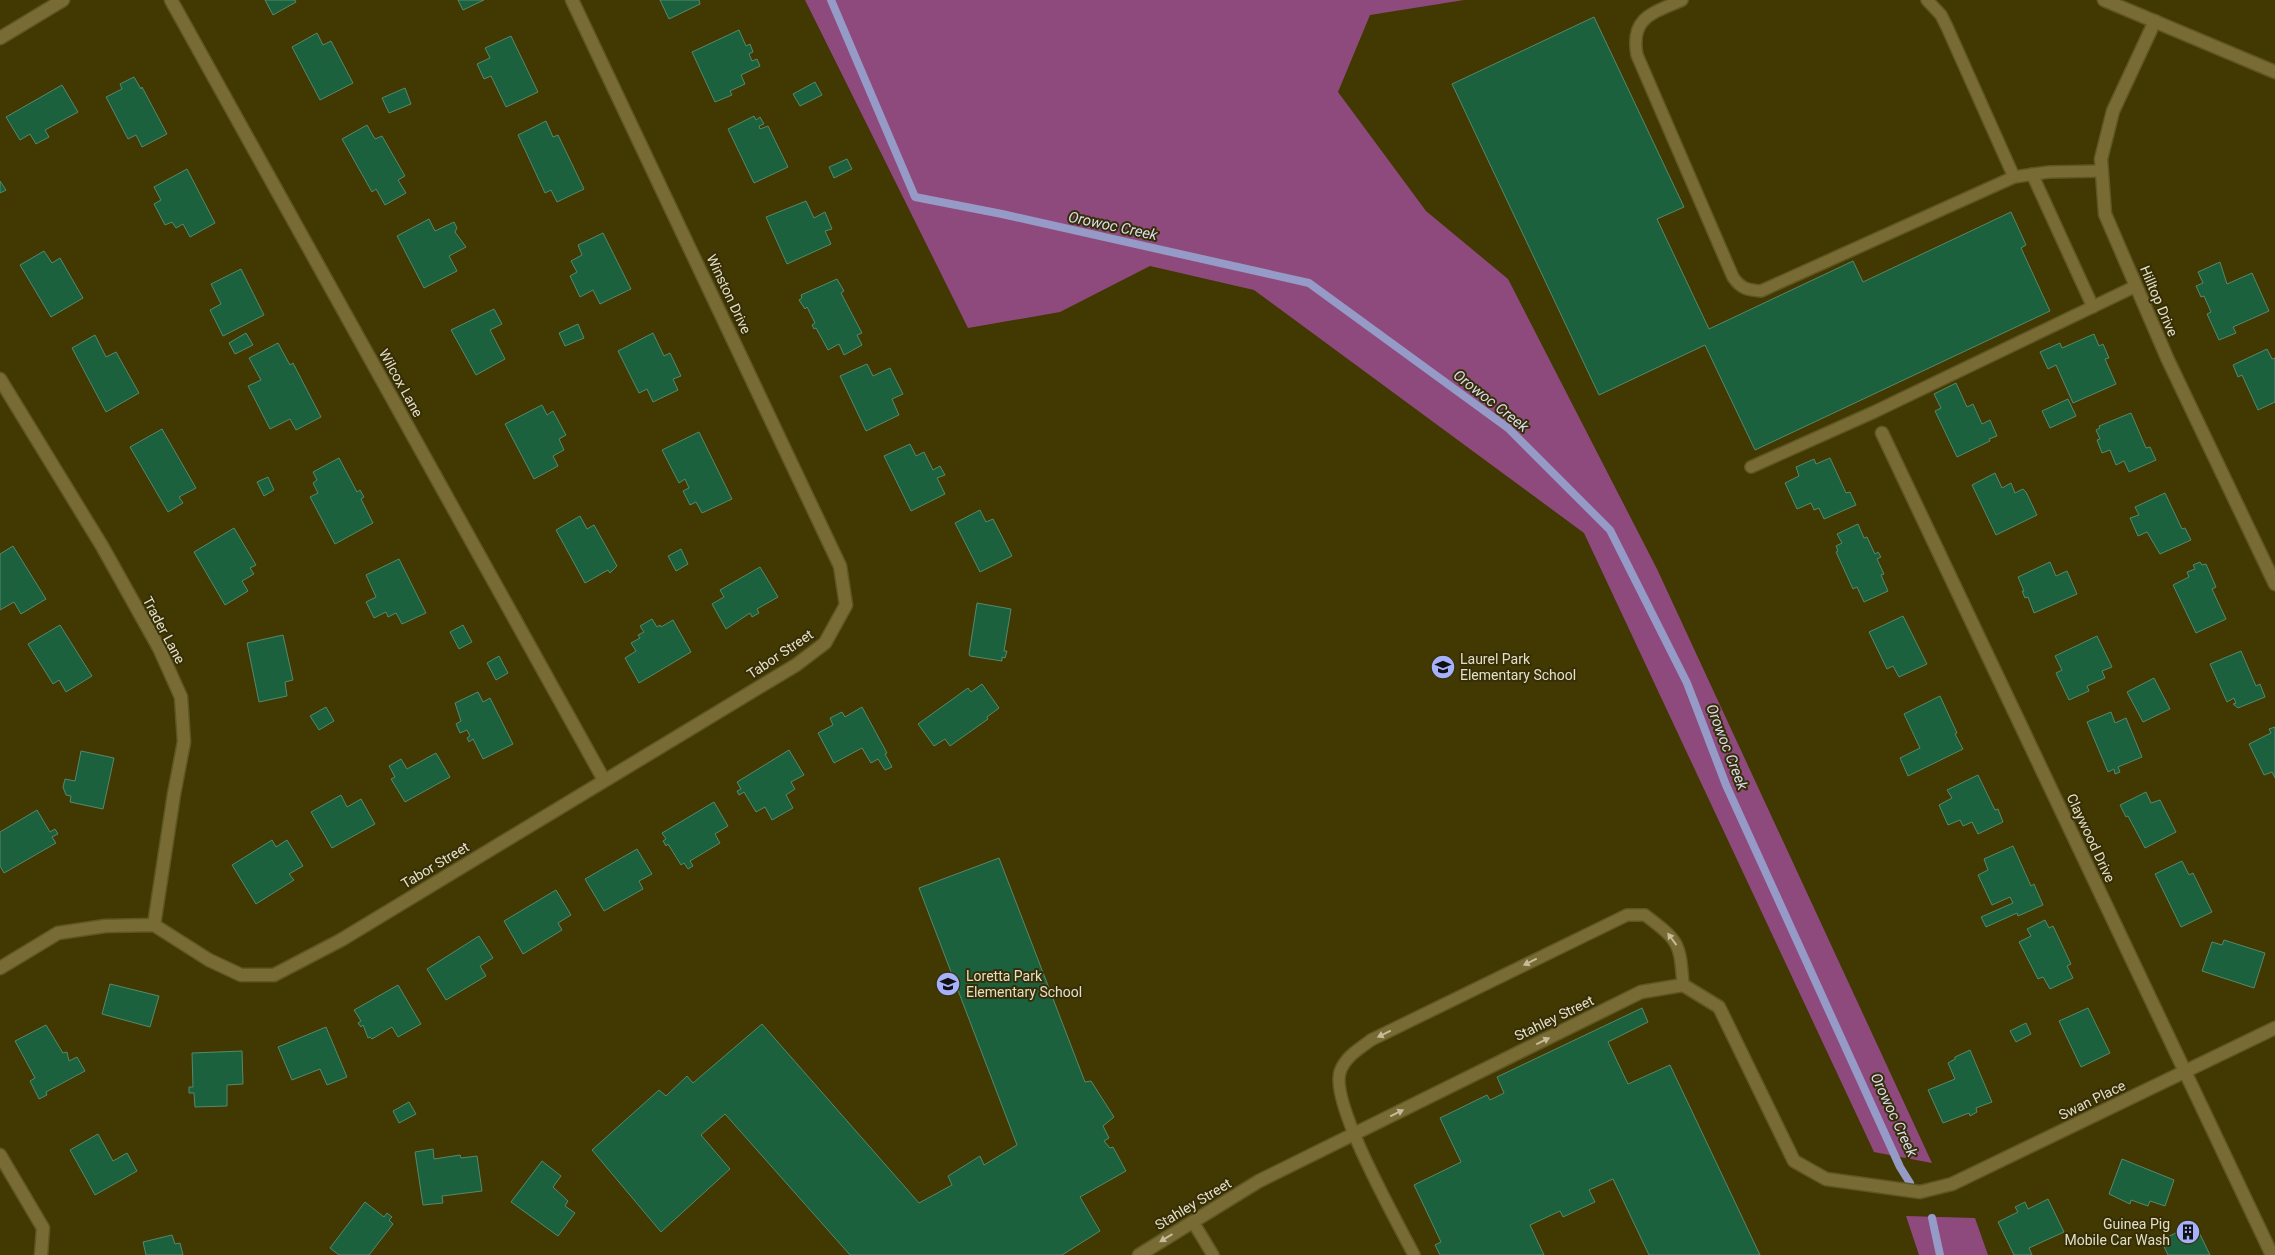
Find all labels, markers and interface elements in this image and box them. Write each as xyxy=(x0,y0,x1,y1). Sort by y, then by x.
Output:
water label: Orowoc Creek xyxy=(1067,208,1160,244)
street label: Winston Drive xyxy=(704,252,754,336)
street label: Hilltop Drive xyxy=(2137,263,2181,339)
street label: Wilcox Lane xyxy=(376,346,426,420)
water label: Orowoc Creek xyxy=(1450,366,1533,436)
street label: Trader Lane xyxy=(140,594,188,666)
street label: Tabor Street xyxy=(744,626,816,682)
place label: Laurel Park Elementary School xyxy=(1460,651,1576,683)
school or university icon: Laurel Park Elementary School xyxy=(1430,654,1456,680)
water label: Orowoc Creek xyxy=(1702,701,1752,793)
street label: Claywood Drive xyxy=(2063,791,2119,885)
street label: Tabor Street xyxy=(398,838,472,891)
one-way arrow xyxy=(1667,932,1677,946)
one-way arrow xyxy=(1523,958,1537,966)
place label: Loretta Park Elementary School xyxy=(966,968,1082,1000)
school or university icon: Loretta Park Elementary School xyxy=(935,971,961,997)
street label: Stahley Street xyxy=(1512,992,1597,1044)
one-way arrow xyxy=(1377,1030,1392,1038)
one-way arrow xyxy=(1536,1037,1550,1045)
water label: Orowoc Creek xyxy=(1867,1070,1922,1160)
street label: Swan Place xyxy=(2056,1077,2128,1123)
one-way arrow xyxy=(1390,1109,1405,1117)
street label: Stahley Street xyxy=(1152,1175,1234,1233)
place label: Guinea Pig Mobile Car Wash xyxy=(2065,1216,2170,1248)
building icon: Guinea Pig Mobile Car Wash xyxy=(2175,1219,2201,1245)
one-way arrow xyxy=(1160,1234,1173,1243)

